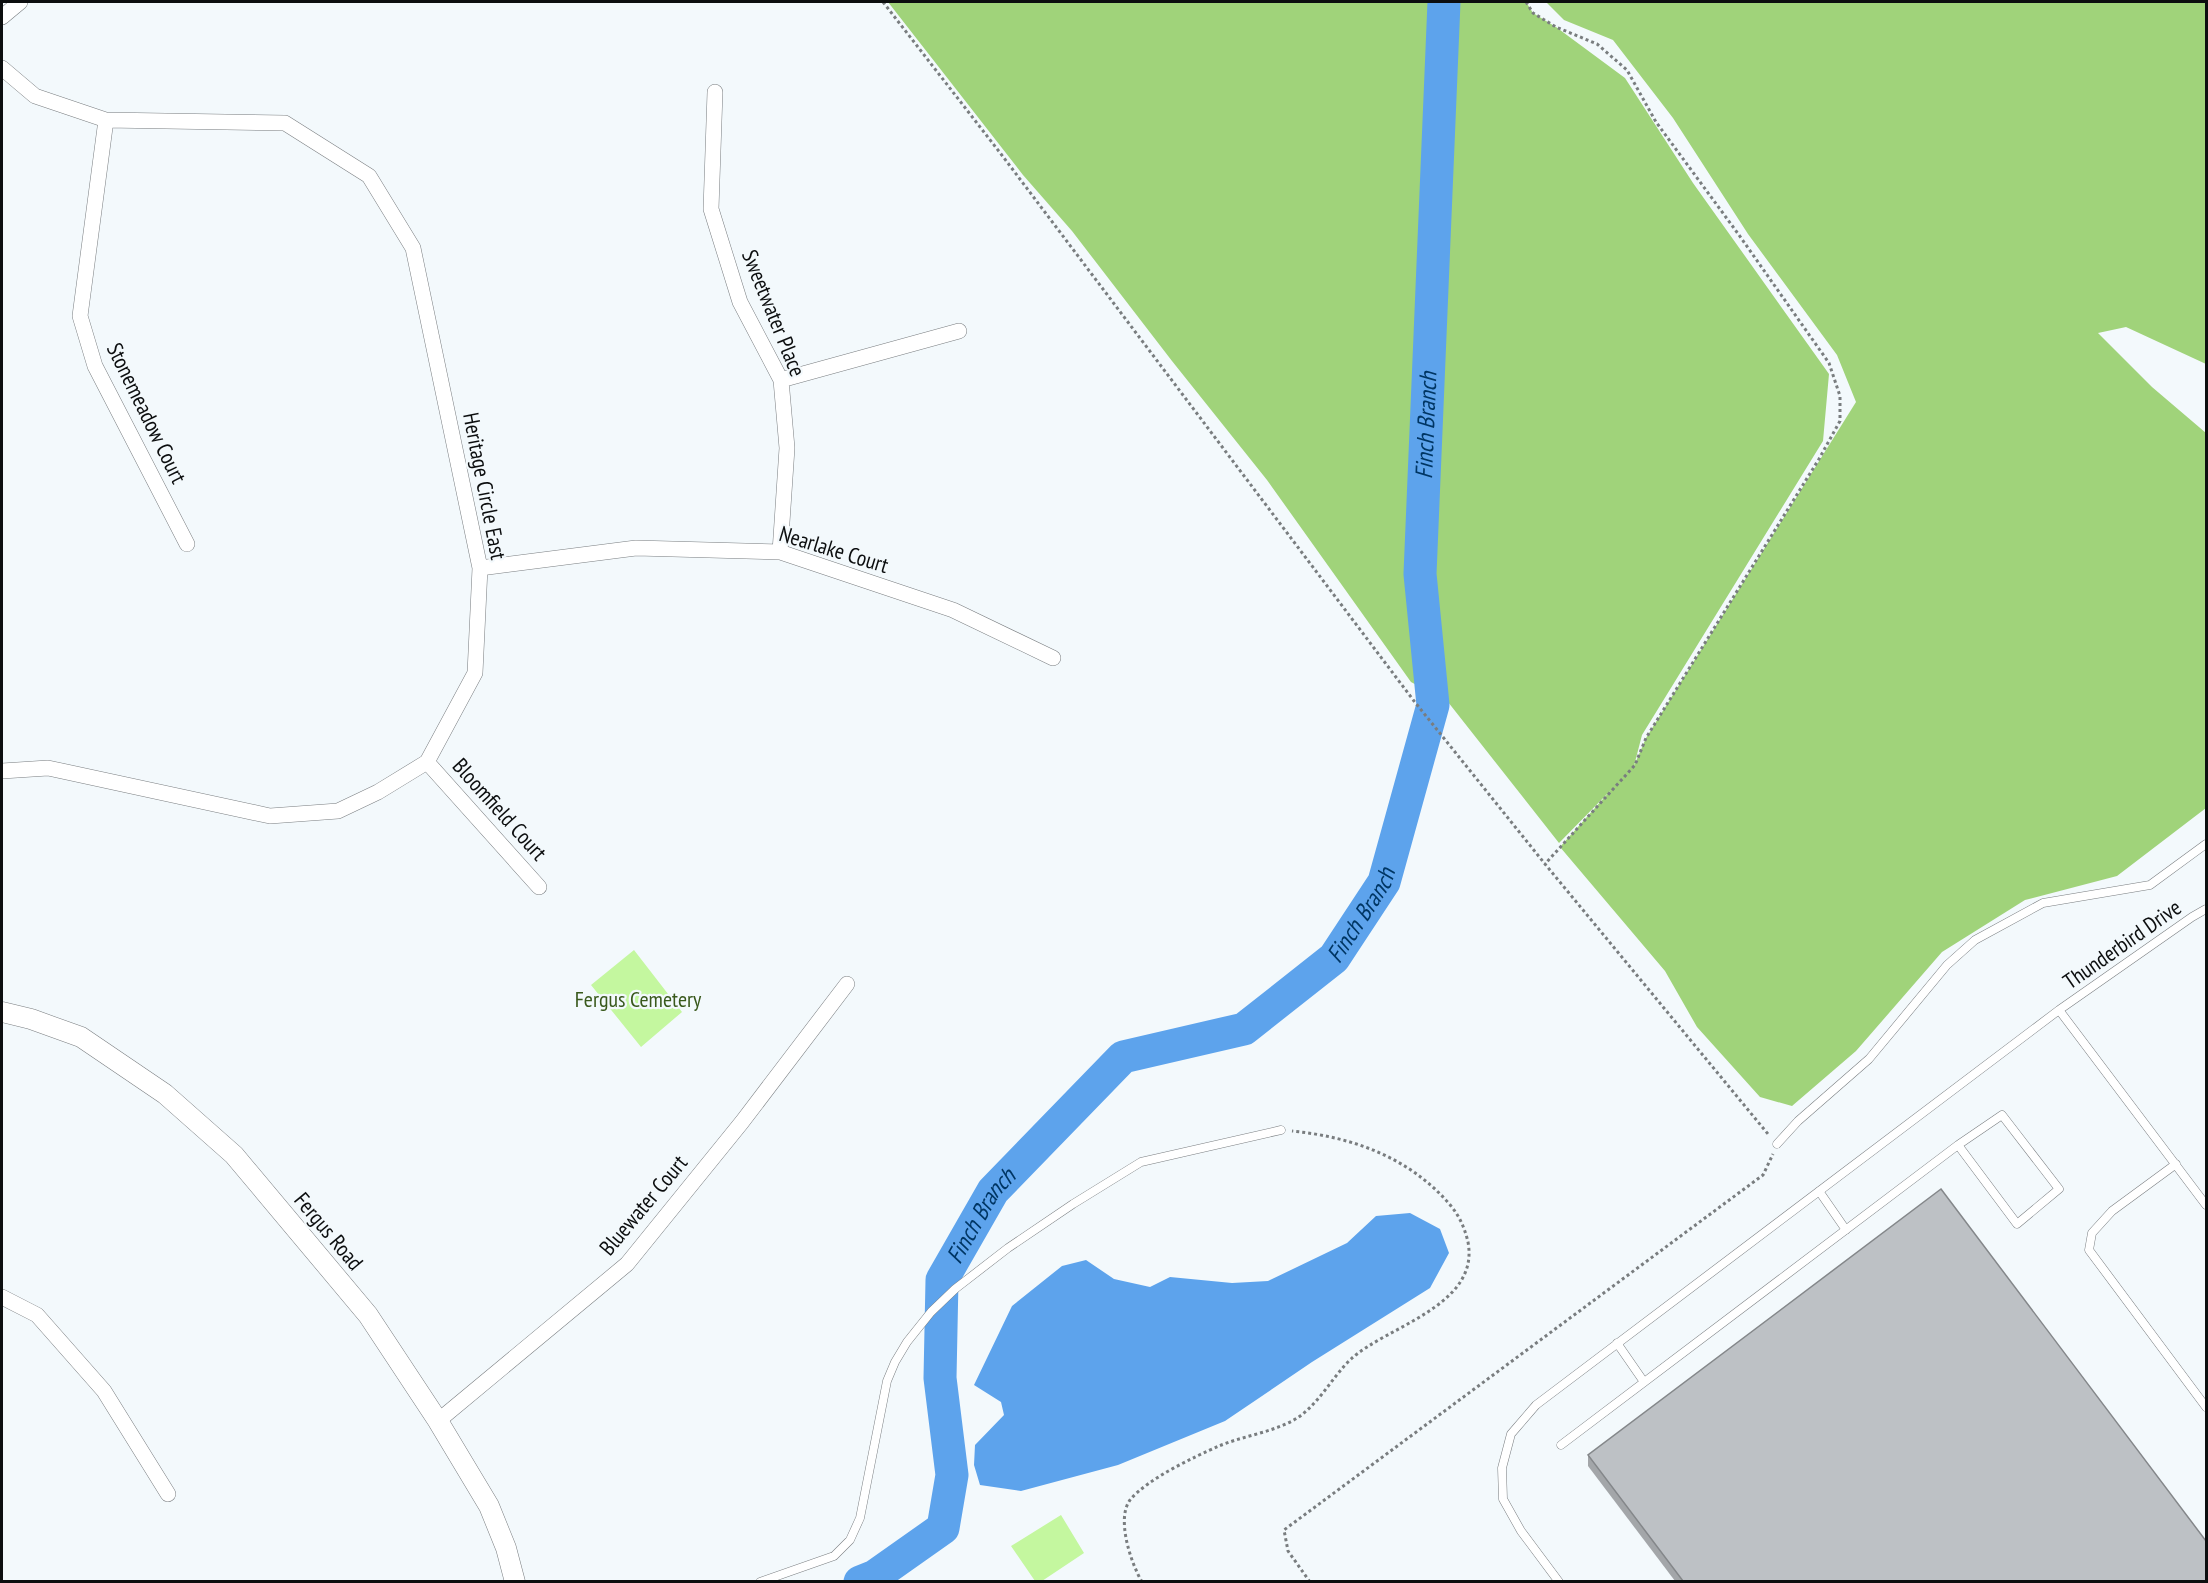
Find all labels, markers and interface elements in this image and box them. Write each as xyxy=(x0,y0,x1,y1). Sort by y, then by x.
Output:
street label: Sweetwater Place xyxy=(736,246,812,380)
street label: Stonemeadow Court xyxy=(101,338,193,488)
water label: Finch Branch xyxy=(1408,370,1444,480)
street label: Heritage Circle East xyxy=(457,410,513,562)
street label: Nearlake Court xyxy=(776,519,892,579)
street label: Bloomfield Court xyxy=(447,752,553,866)
water label: Finch Branch xyxy=(1319,863,1402,968)
street label: Thunderbird Drive xyxy=(2057,893,2187,995)
park label: Fergus Cemetery xyxy=(575,985,702,1013)
street label: Bluewater Court xyxy=(593,1149,693,1261)
water label: Finch Branch xyxy=(939,1160,1023,1269)
street label: Fergus Road xyxy=(288,1186,370,1276)

